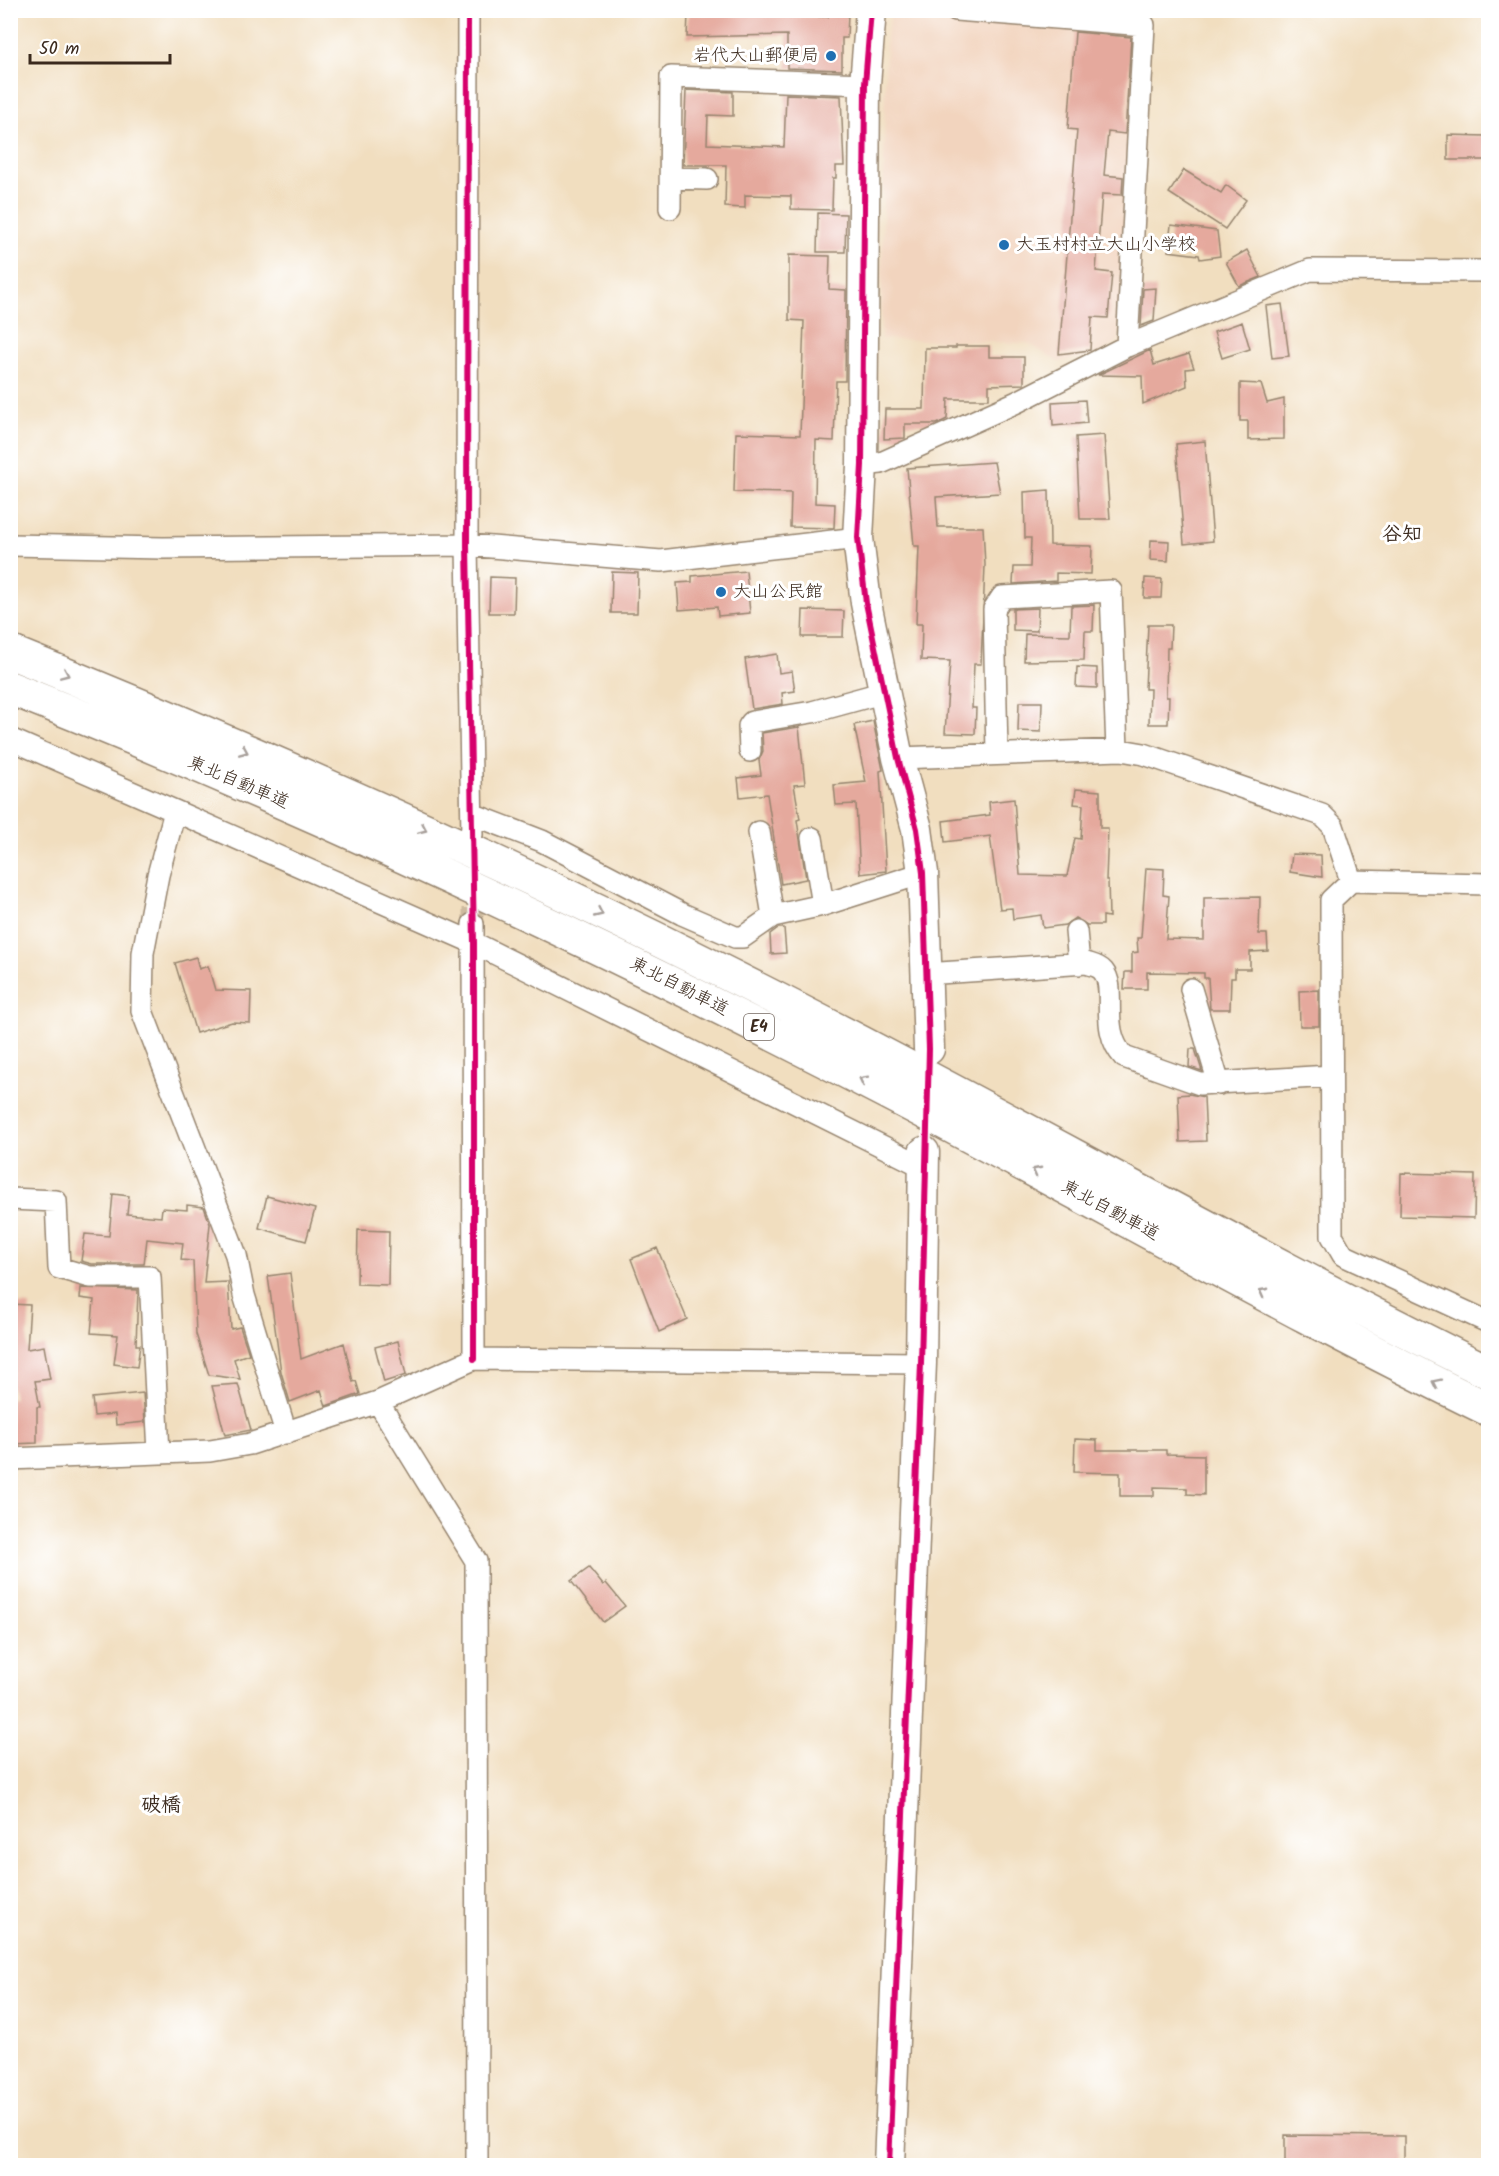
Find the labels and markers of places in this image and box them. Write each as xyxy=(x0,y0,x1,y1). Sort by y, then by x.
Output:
place label: 岩代大山郵便局 xyxy=(693,42,819,71)
marker: 岩代大山郵便局 xyxy=(824,49,838,63)
place label: 大玉村村立大山小学校 xyxy=(1016,231,1196,260)
marker: 大玉村村立大山小学校 xyxy=(997,238,1011,252)
place label: 大山公民館 xyxy=(733,578,823,607)
marker: 大山公民館 xyxy=(714,585,728,599)

